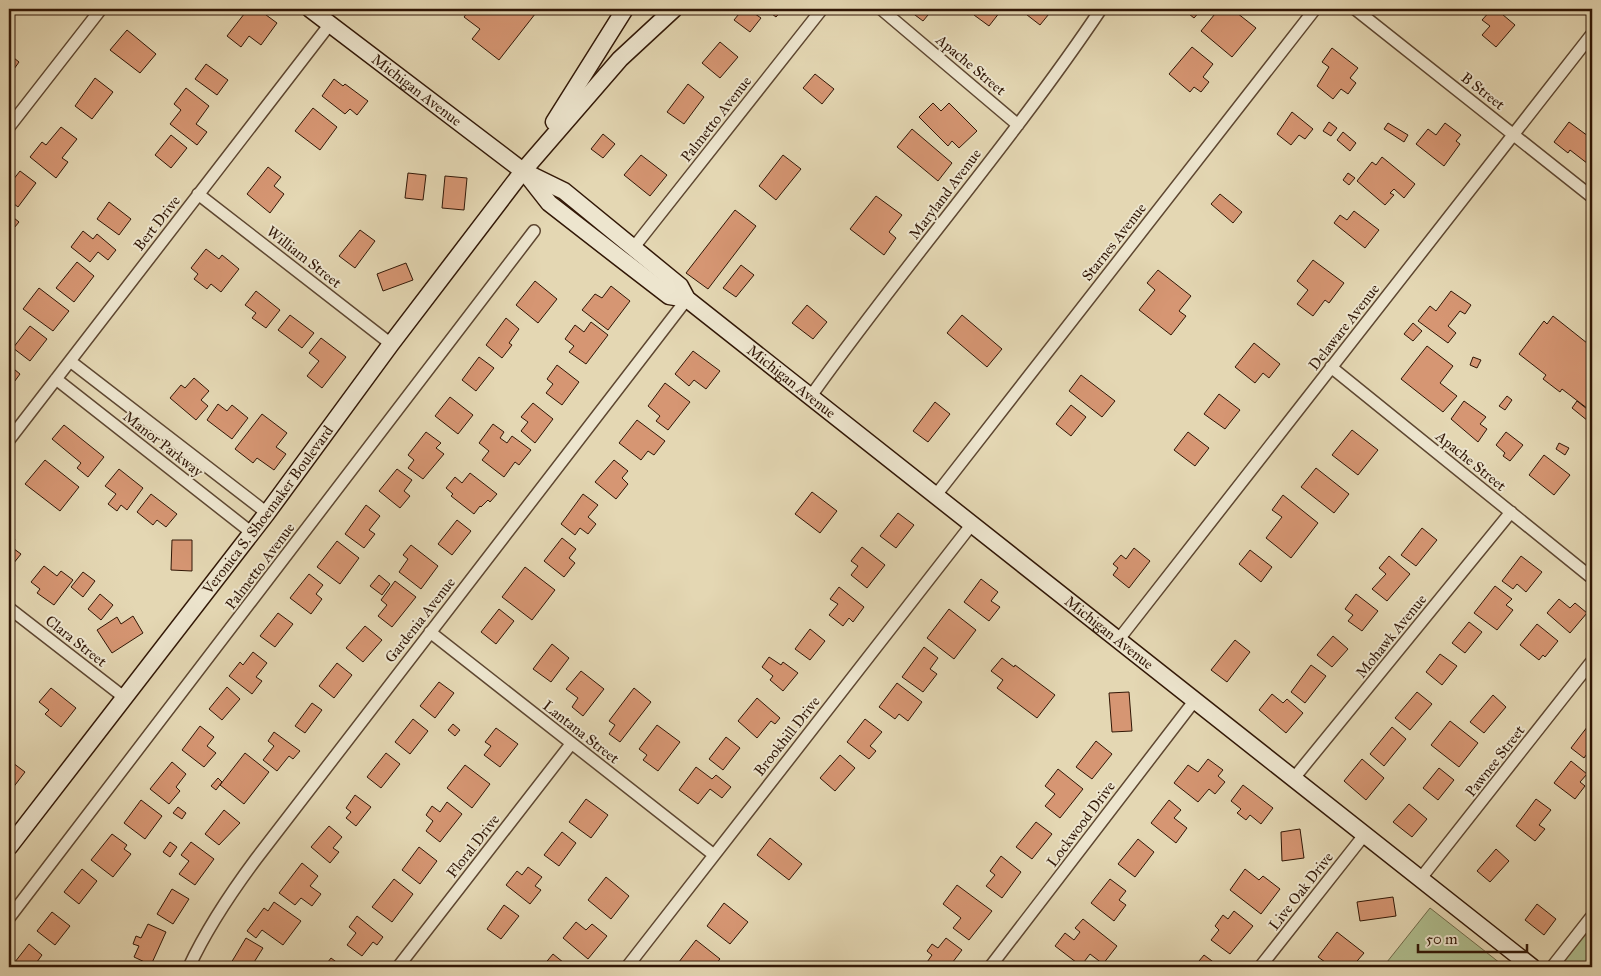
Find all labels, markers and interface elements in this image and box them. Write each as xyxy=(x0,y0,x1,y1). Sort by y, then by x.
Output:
street label: Apache Street xyxy=(932,30,1010,100)
street label: Michigan Avenue xyxy=(368,50,465,130)
street label: B Street xyxy=(1458,68,1509,114)
street label: Palmetto Avenue xyxy=(677,72,755,166)
street label: Maryland Avenue xyxy=(905,145,985,243)
street label: Bert Drive xyxy=(130,192,184,254)
street label: Starnes Avenue xyxy=(1078,199,1150,285)
street label: William Street xyxy=(263,222,346,292)
street label: Delaware Avenue xyxy=(1305,280,1383,374)
street label: Michigan Avenue xyxy=(743,341,839,422)
street label: Manor Parkway xyxy=(119,407,207,481)
street label: Veronica S. Shoemaker Boulevard xyxy=(198,422,337,599)
street label: Apache Street xyxy=(1431,427,1510,495)
street label: Palmetto Avenue xyxy=(221,519,299,613)
street label: Gardenia Avenue xyxy=(381,574,459,666)
street label: Mohawk Avenue xyxy=(1352,591,1430,681)
street label: Michigan Avenue xyxy=(1061,592,1157,673)
street label: Clara Street xyxy=(42,611,111,671)
street label: Brookhill Drive xyxy=(750,693,824,779)
street label: Lantana Street xyxy=(539,697,623,768)
street label: Pawnee Street xyxy=(1462,721,1529,800)
street label: Lockwood Drive xyxy=(1043,778,1119,870)
street label: Floral Drive xyxy=(443,811,503,881)
street label: Live Oak Drive xyxy=(1265,848,1337,934)
scale bar xyxy=(1418,921,1527,953)
text: 50 m xyxy=(1426,930,1458,948)

